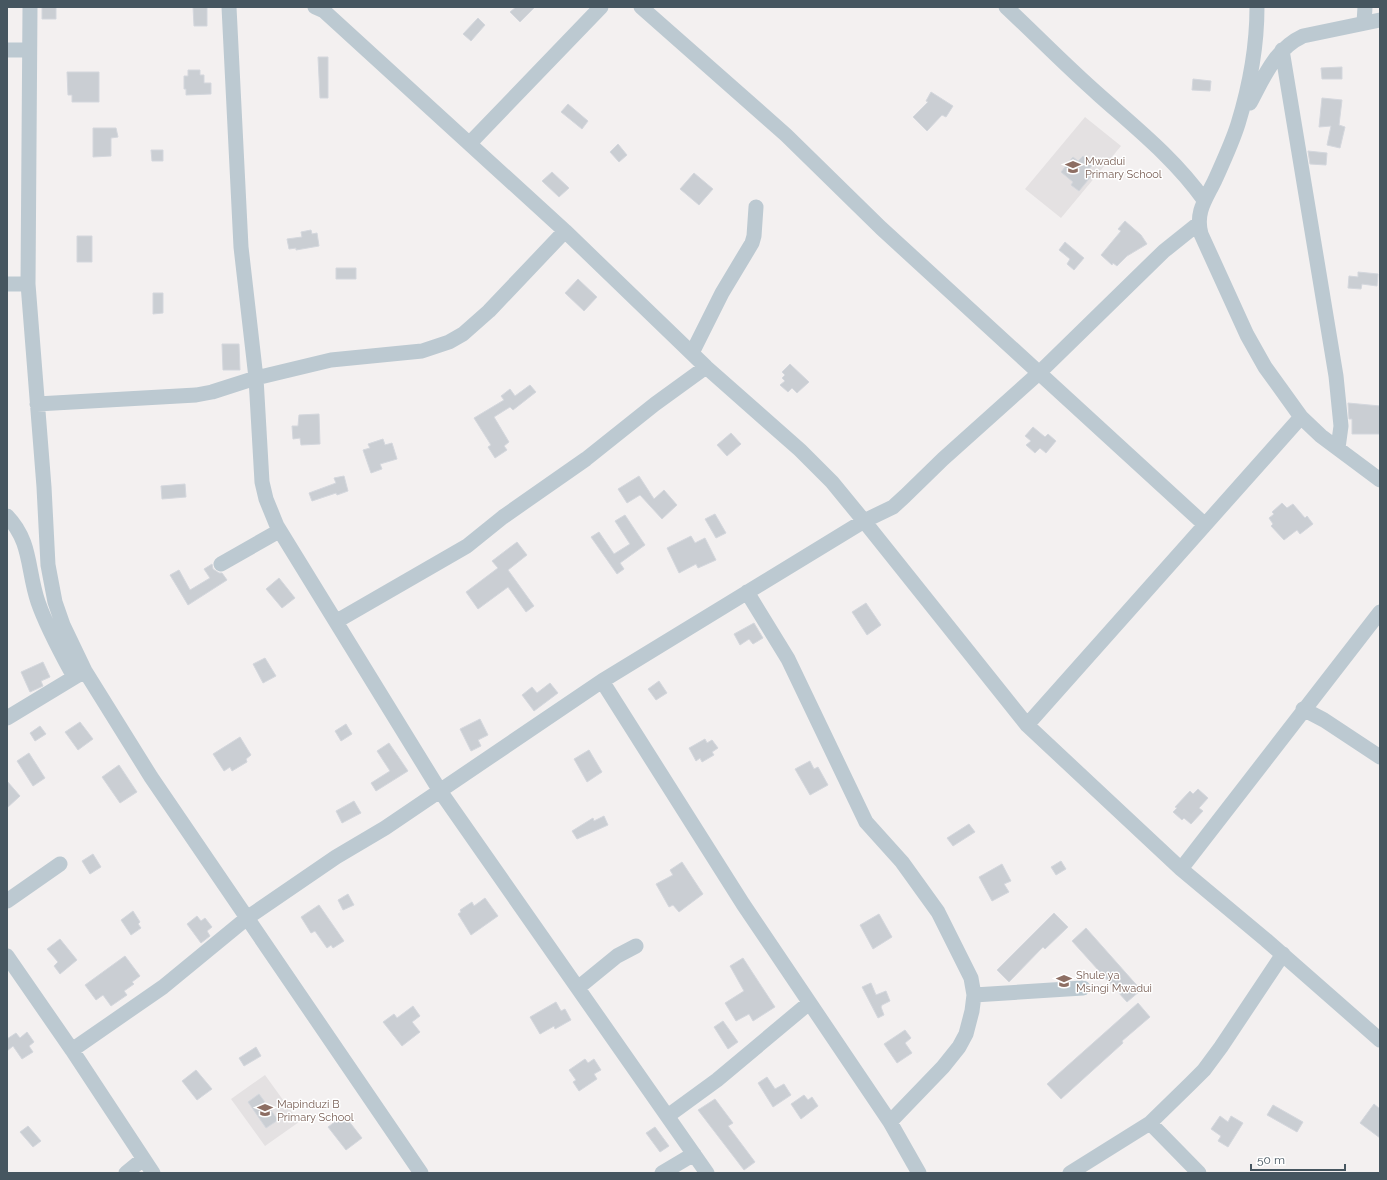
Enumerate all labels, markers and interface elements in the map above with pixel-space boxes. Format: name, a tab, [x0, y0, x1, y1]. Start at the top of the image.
place label: Mwadui Primary School	[1085, 155, 1162, 181]
school or university icon: Mwadui Primary School	[1064, 158, 1082, 176]
place label: Shule ya Msingi Mwadui	[1076, 969, 1152, 995]
school or university icon: Shule ya Msingi Mwadui	[1055, 972, 1073, 990]
place label: Mapinduzi B Primary School	[277, 1098, 354, 1124]
school or university icon: Mapinduzi B Primary School	[256, 1101, 274, 1119]
scale bar	[1251, 1146, 1345, 1172]
text: 50 m	[1257, 1153, 1285, 1167]

